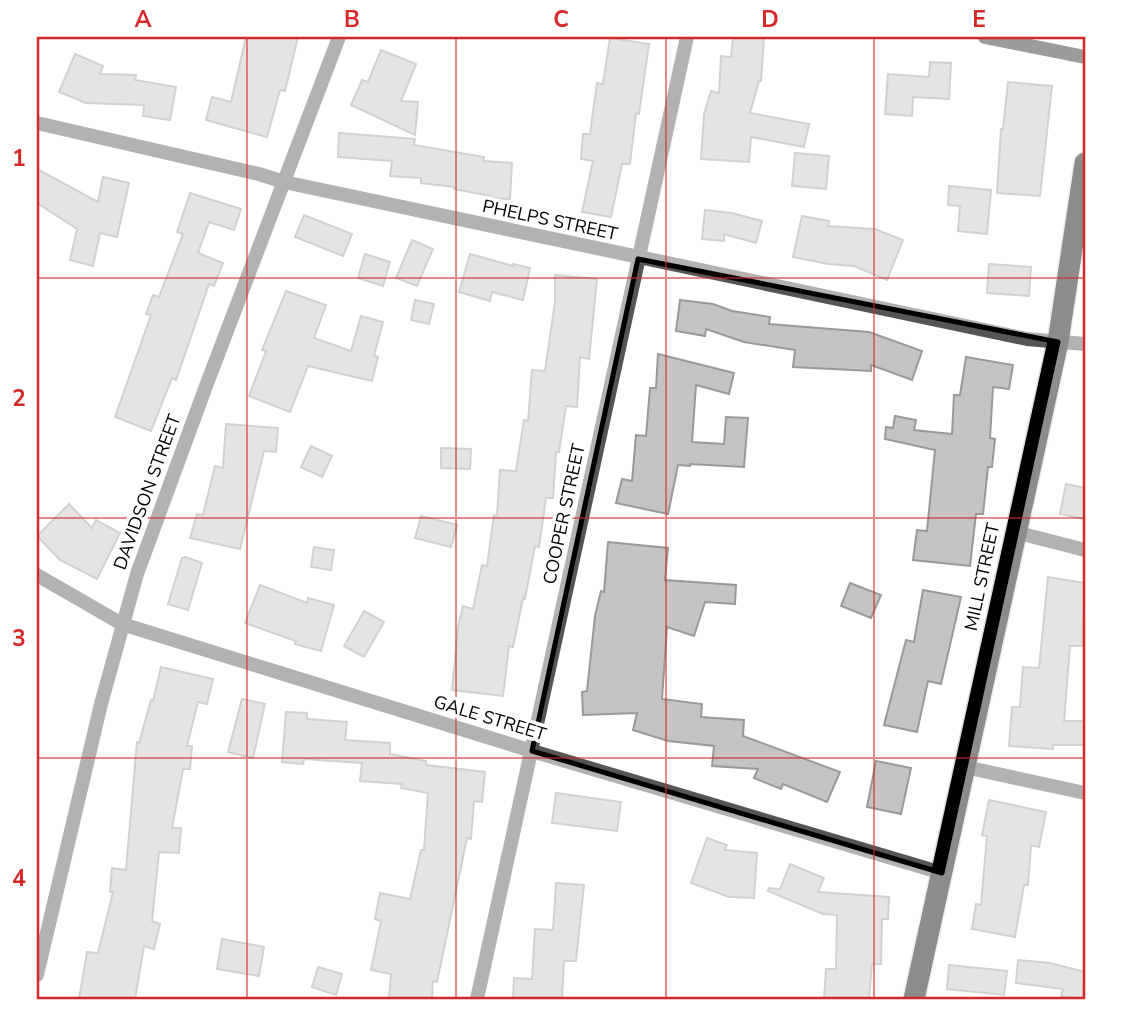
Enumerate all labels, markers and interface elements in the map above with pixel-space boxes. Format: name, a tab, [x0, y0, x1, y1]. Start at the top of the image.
text: A	[134, 4, 152, 35]
text: B	[344, 4, 360, 35]
text: C	[553, 4, 569, 35]
text: D	[761, 4, 779, 35]
text: E	[972, 4, 986, 35]
text: 1	[12, 143, 26, 174]
street label: PHELPS STREET	[480, 194, 620, 246]
text: 2	[12, 383, 26, 414]
street label: DAVIDSON STREET	[108, 411, 186, 573]
street label: COOPER STREET	[537, 441, 591, 587]
street label: MILL STREET	[959, 521, 1005, 633]
text: 3	[12, 623, 26, 654]
street label: GALE STREET	[431, 690, 549, 747]
text: 4	[12, 863, 26, 894]

